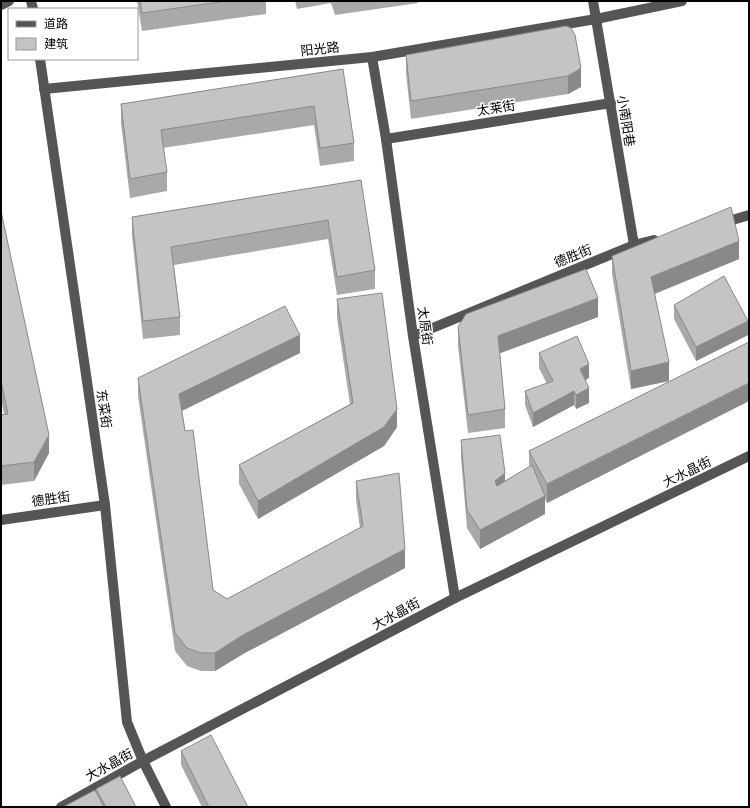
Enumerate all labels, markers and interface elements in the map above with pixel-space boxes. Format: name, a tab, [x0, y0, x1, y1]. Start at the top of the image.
legend	[8, 8, 138, 60]
text: 道路	[44, 17, 68, 31]
text: 建筑	[44, 37, 68, 51]
street label: 阳光路	[300, 40, 340, 58]
street label: 小南阳巷	[615, 94, 637, 148]
street label: 太莱街	[476, 98, 516, 118]
street label: 德胜街	[552, 242, 594, 270]
street label: 太原街	[415, 306, 435, 346]
street label: 东菜街	[94, 389, 114, 429]
street label: 大水晶街	[660, 454, 714, 490]
street label: 德胜街	[31, 489, 71, 509]
street label: 大水晶街	[370, 595, 422, 633]
street label: 大水晶街	[83, 746, 135, 784]

